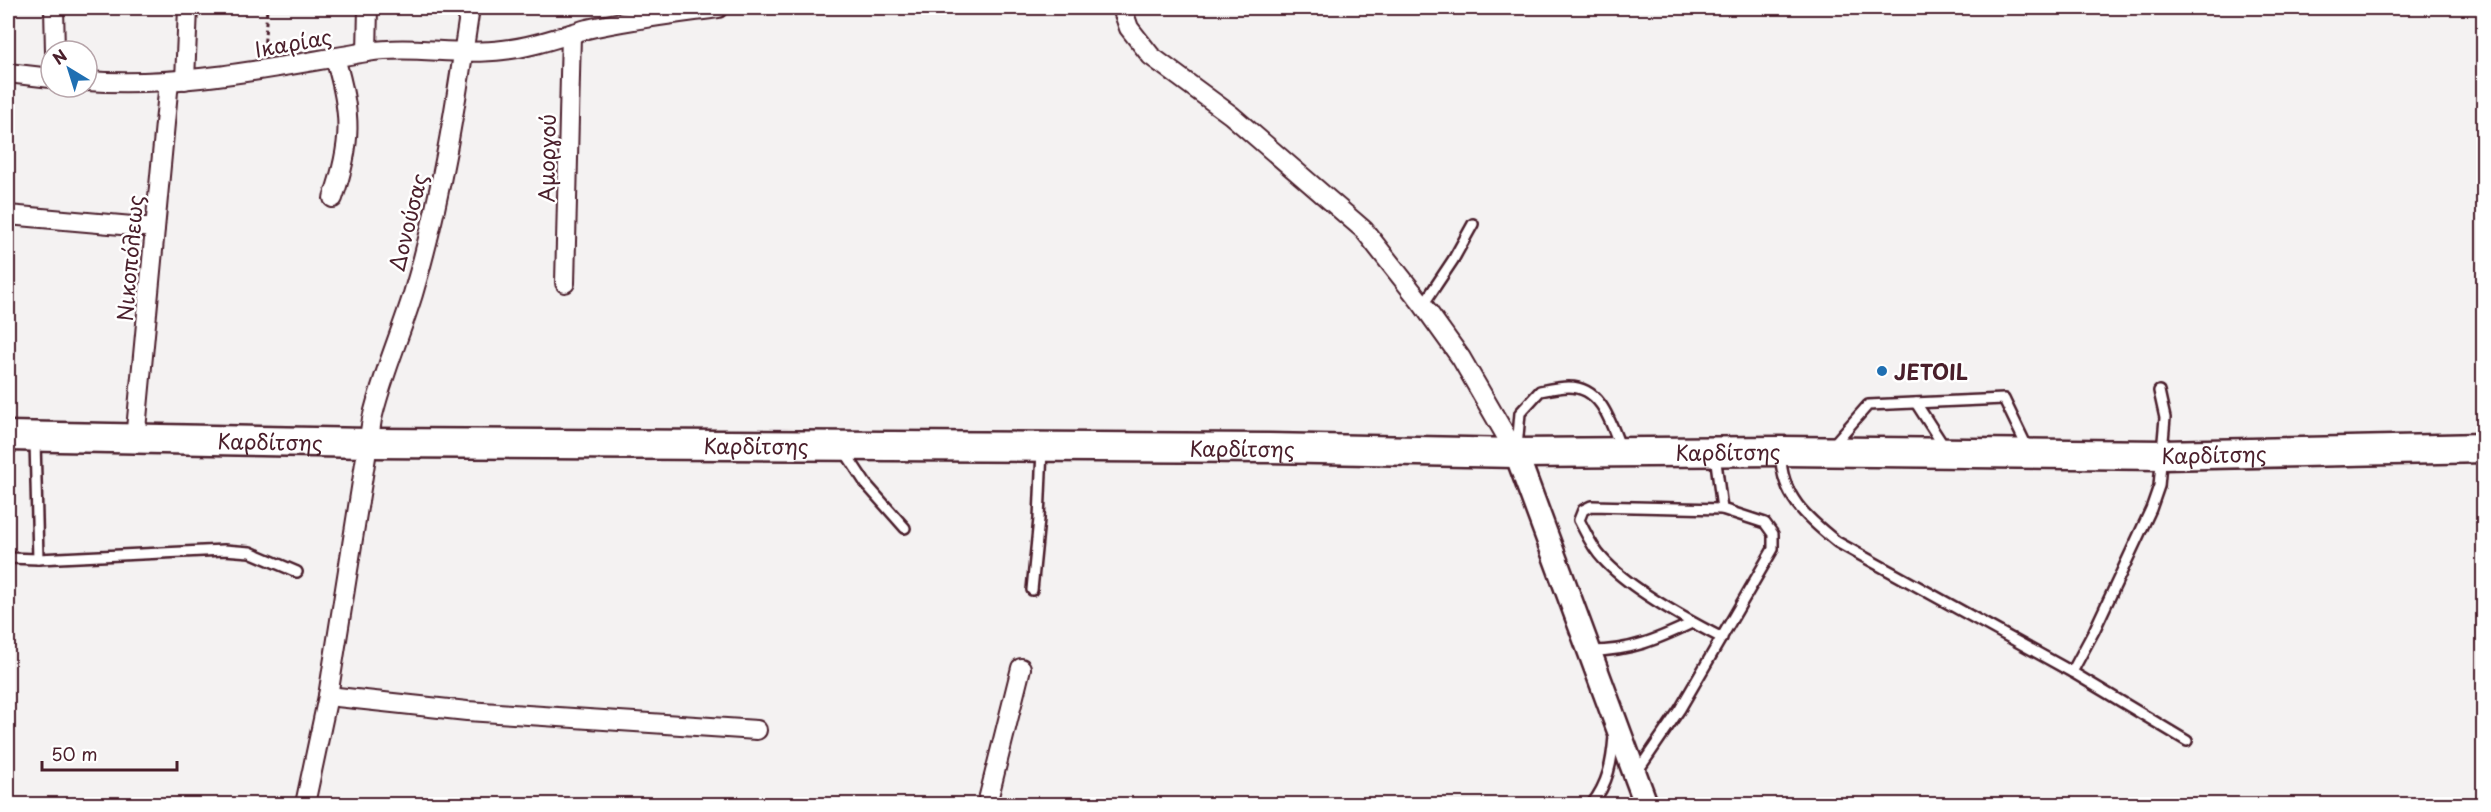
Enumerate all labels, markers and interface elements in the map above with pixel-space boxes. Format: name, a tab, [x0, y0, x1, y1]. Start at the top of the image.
street label: Ικαρίας	[252, 19, 334, 65]
north arrow	[39, 39, 99, 99]
text: N	[47, 43, 72, 70]
street label: Αμοργού	[529, 113, 563, 203]
street label: Δονούσας	[379, 170, 435, 274]
street label: Νικοπόλεως	[108, 194, 150, 322]
place label: JETOIL	[1894, 355, 1968, 387]
marker: JETOIL	[1875, 364, 1889, 378]
street label: Καρδίτσης	[217, 424, 323, 458]
street label: Καρδίτσης	[703, 429, 809, 461]
street label: Καρδίτσης	[1189, 432, 1295, 465]
street label: Καρδίτσης	[1675, 435, 1781, 468]
street label: Καρδίτσης	[2161, 437, 2267, 471]
scale bar	[42, 734, 177, 772]
text: 50 m	[51, 740, 98, 767]

